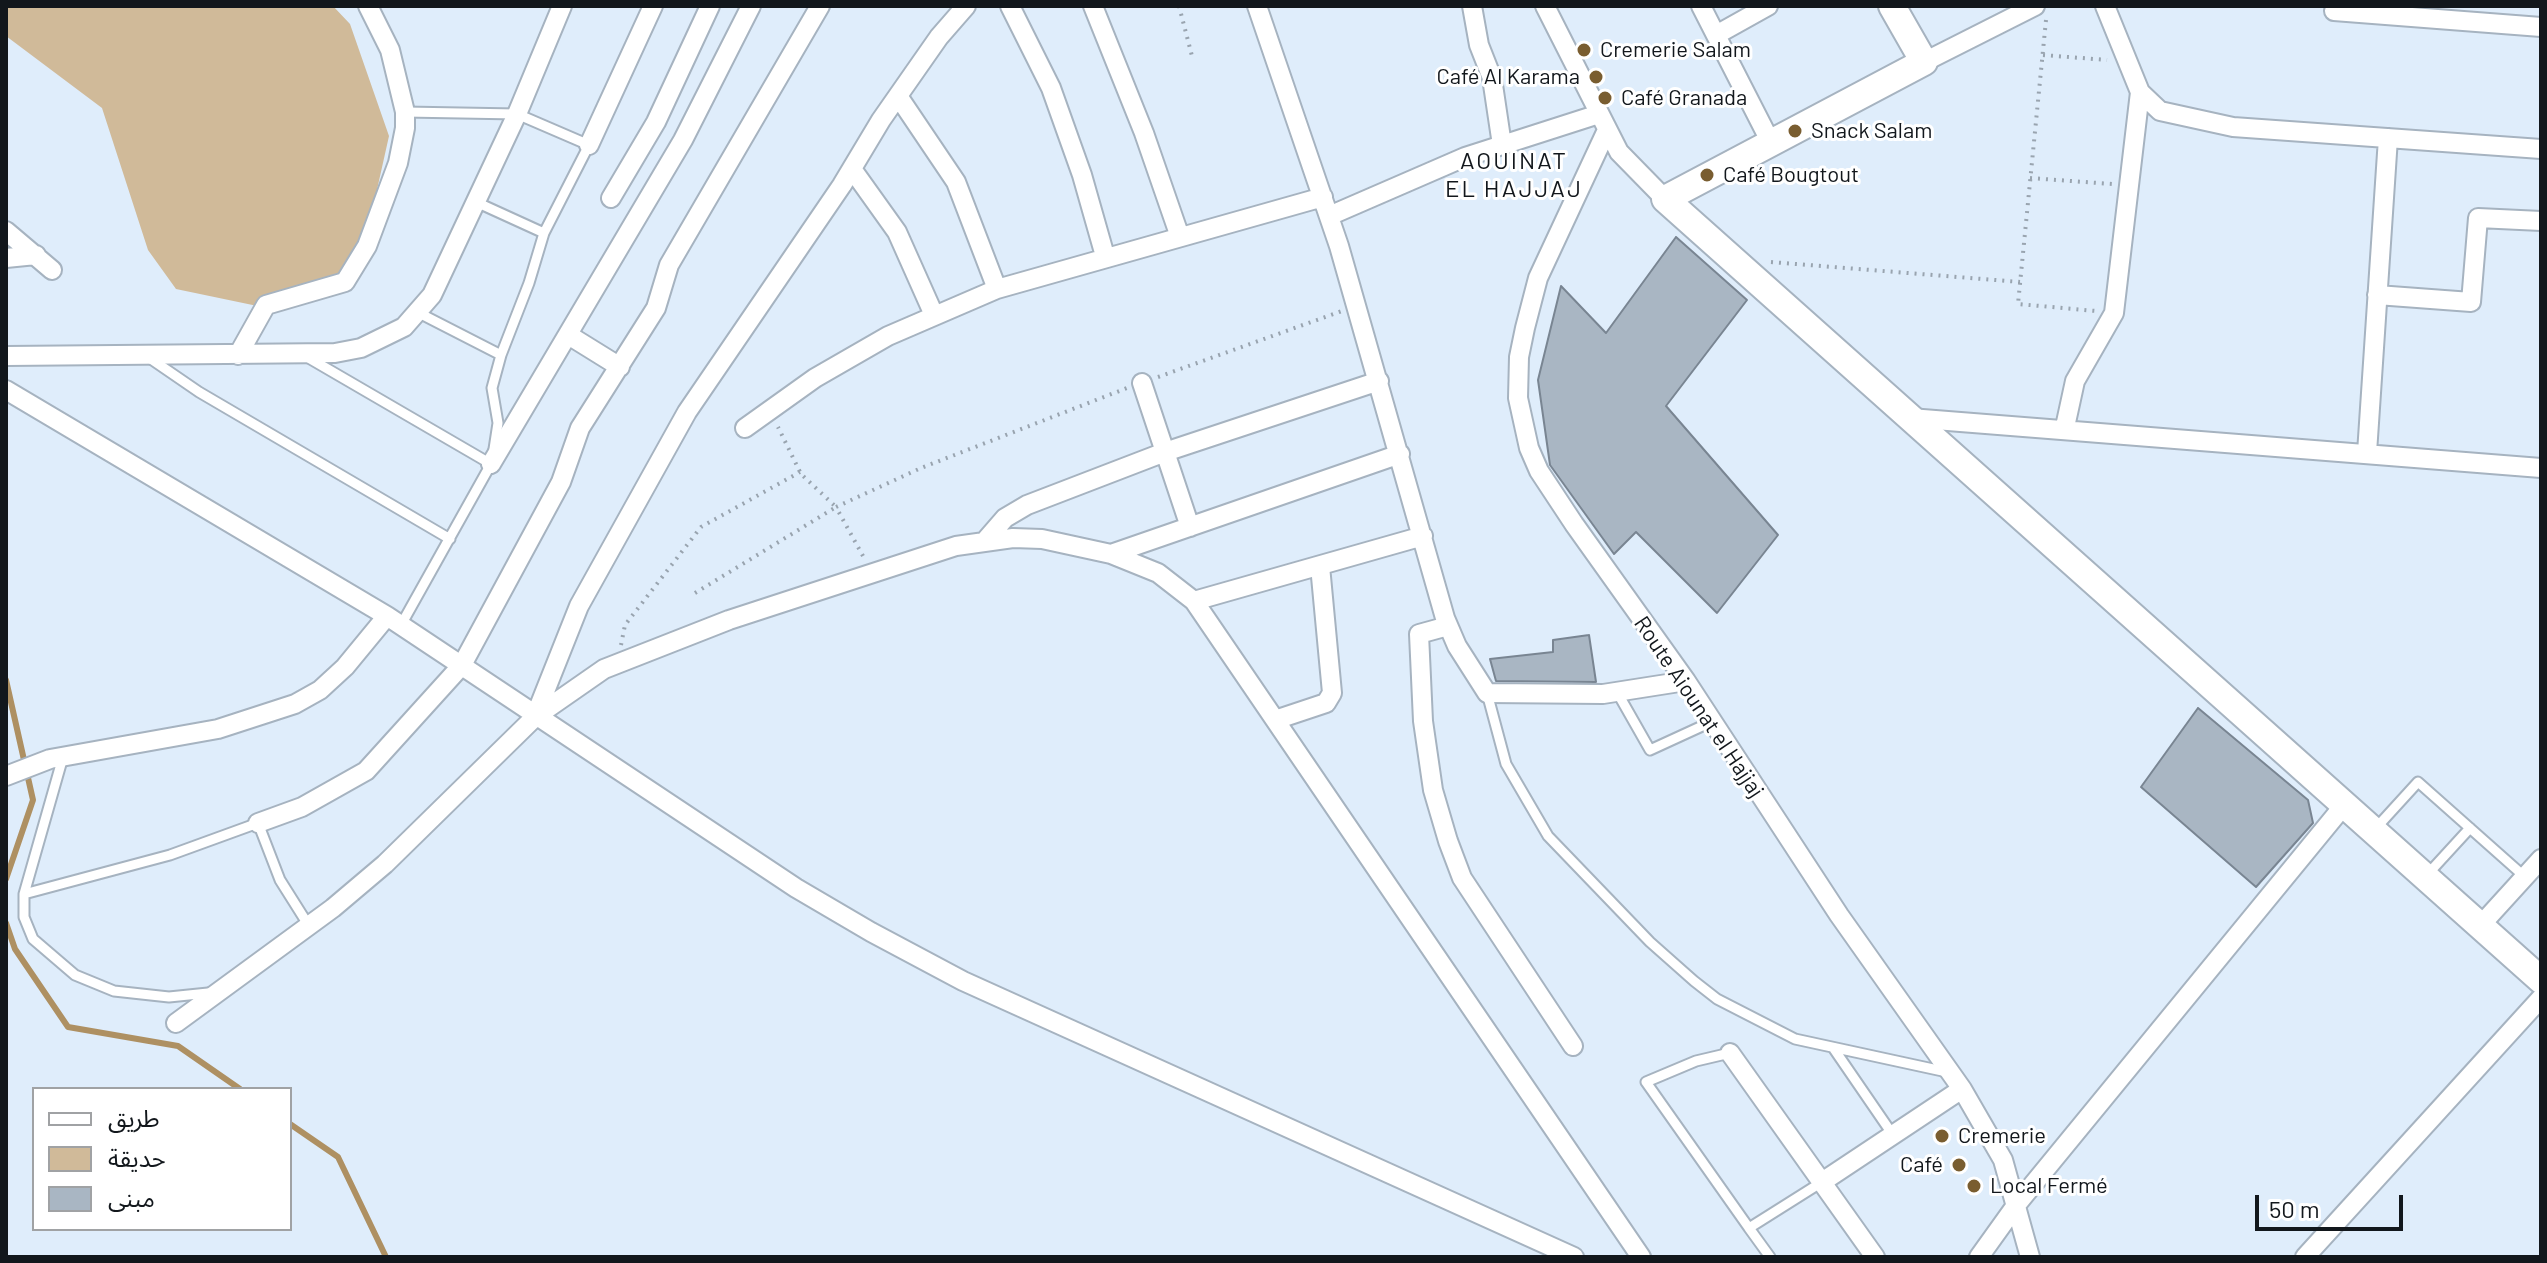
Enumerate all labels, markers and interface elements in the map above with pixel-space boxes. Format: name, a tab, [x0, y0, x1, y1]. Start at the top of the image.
place label: Cremerie Salam	[1600, 37, 1751, 63]
marker: Cremerie Salam	[1575, 41, 1593, 59]
place label: Café Al Karama	[1437, 64, 1580, 90]
marker: Café Al Karama	[1587, 68, 1605, 86]
place label: Café Granada	[1621, 85, 1747, 111]
marker: Café Granada	[1596, 89, 1614, 107]
place label: Snack Salam	[1811, 118, 1932, 144]
marker: Snack Salam	[1786, 122, 1804, 140]
district label: AOUINAT EL HAJJAJ	[1445, 147, 1583, 203]
place label: Café Bougtout	[1723, 162, 1859, 188]
marker: Café Bougtout	[1698, 166, 1716, 184]
street label: Route Aiounat el Hajjaj	[1628, 611, 1770, 803]
legend	[32, 1087, 292, 1231]
text: طريق	[108, 1103, 160, 1132]
place label: Cremerie	[1958, 1123, 2046, 1149]
marker: Cremerie	[1933, 1127, 1951, 1145]
text: حديقة	[108, 1143, 166, 1172]
place label: Café	[1900, 1152, 1943, 1178]
marker: Café	[1950, 1156, 1968, 1174]
place label: Local Fermé	[1990, 1173, 2108, 1199]
marker: Local Fermé	[1965, 1177, 1983, 1195]
scale bar	[2259, 1179, 2407, 1229]
text: مبنى	[108, 1183, 155, 1212]
text: 50 m	[2269, 1194, 2320, 1223]

